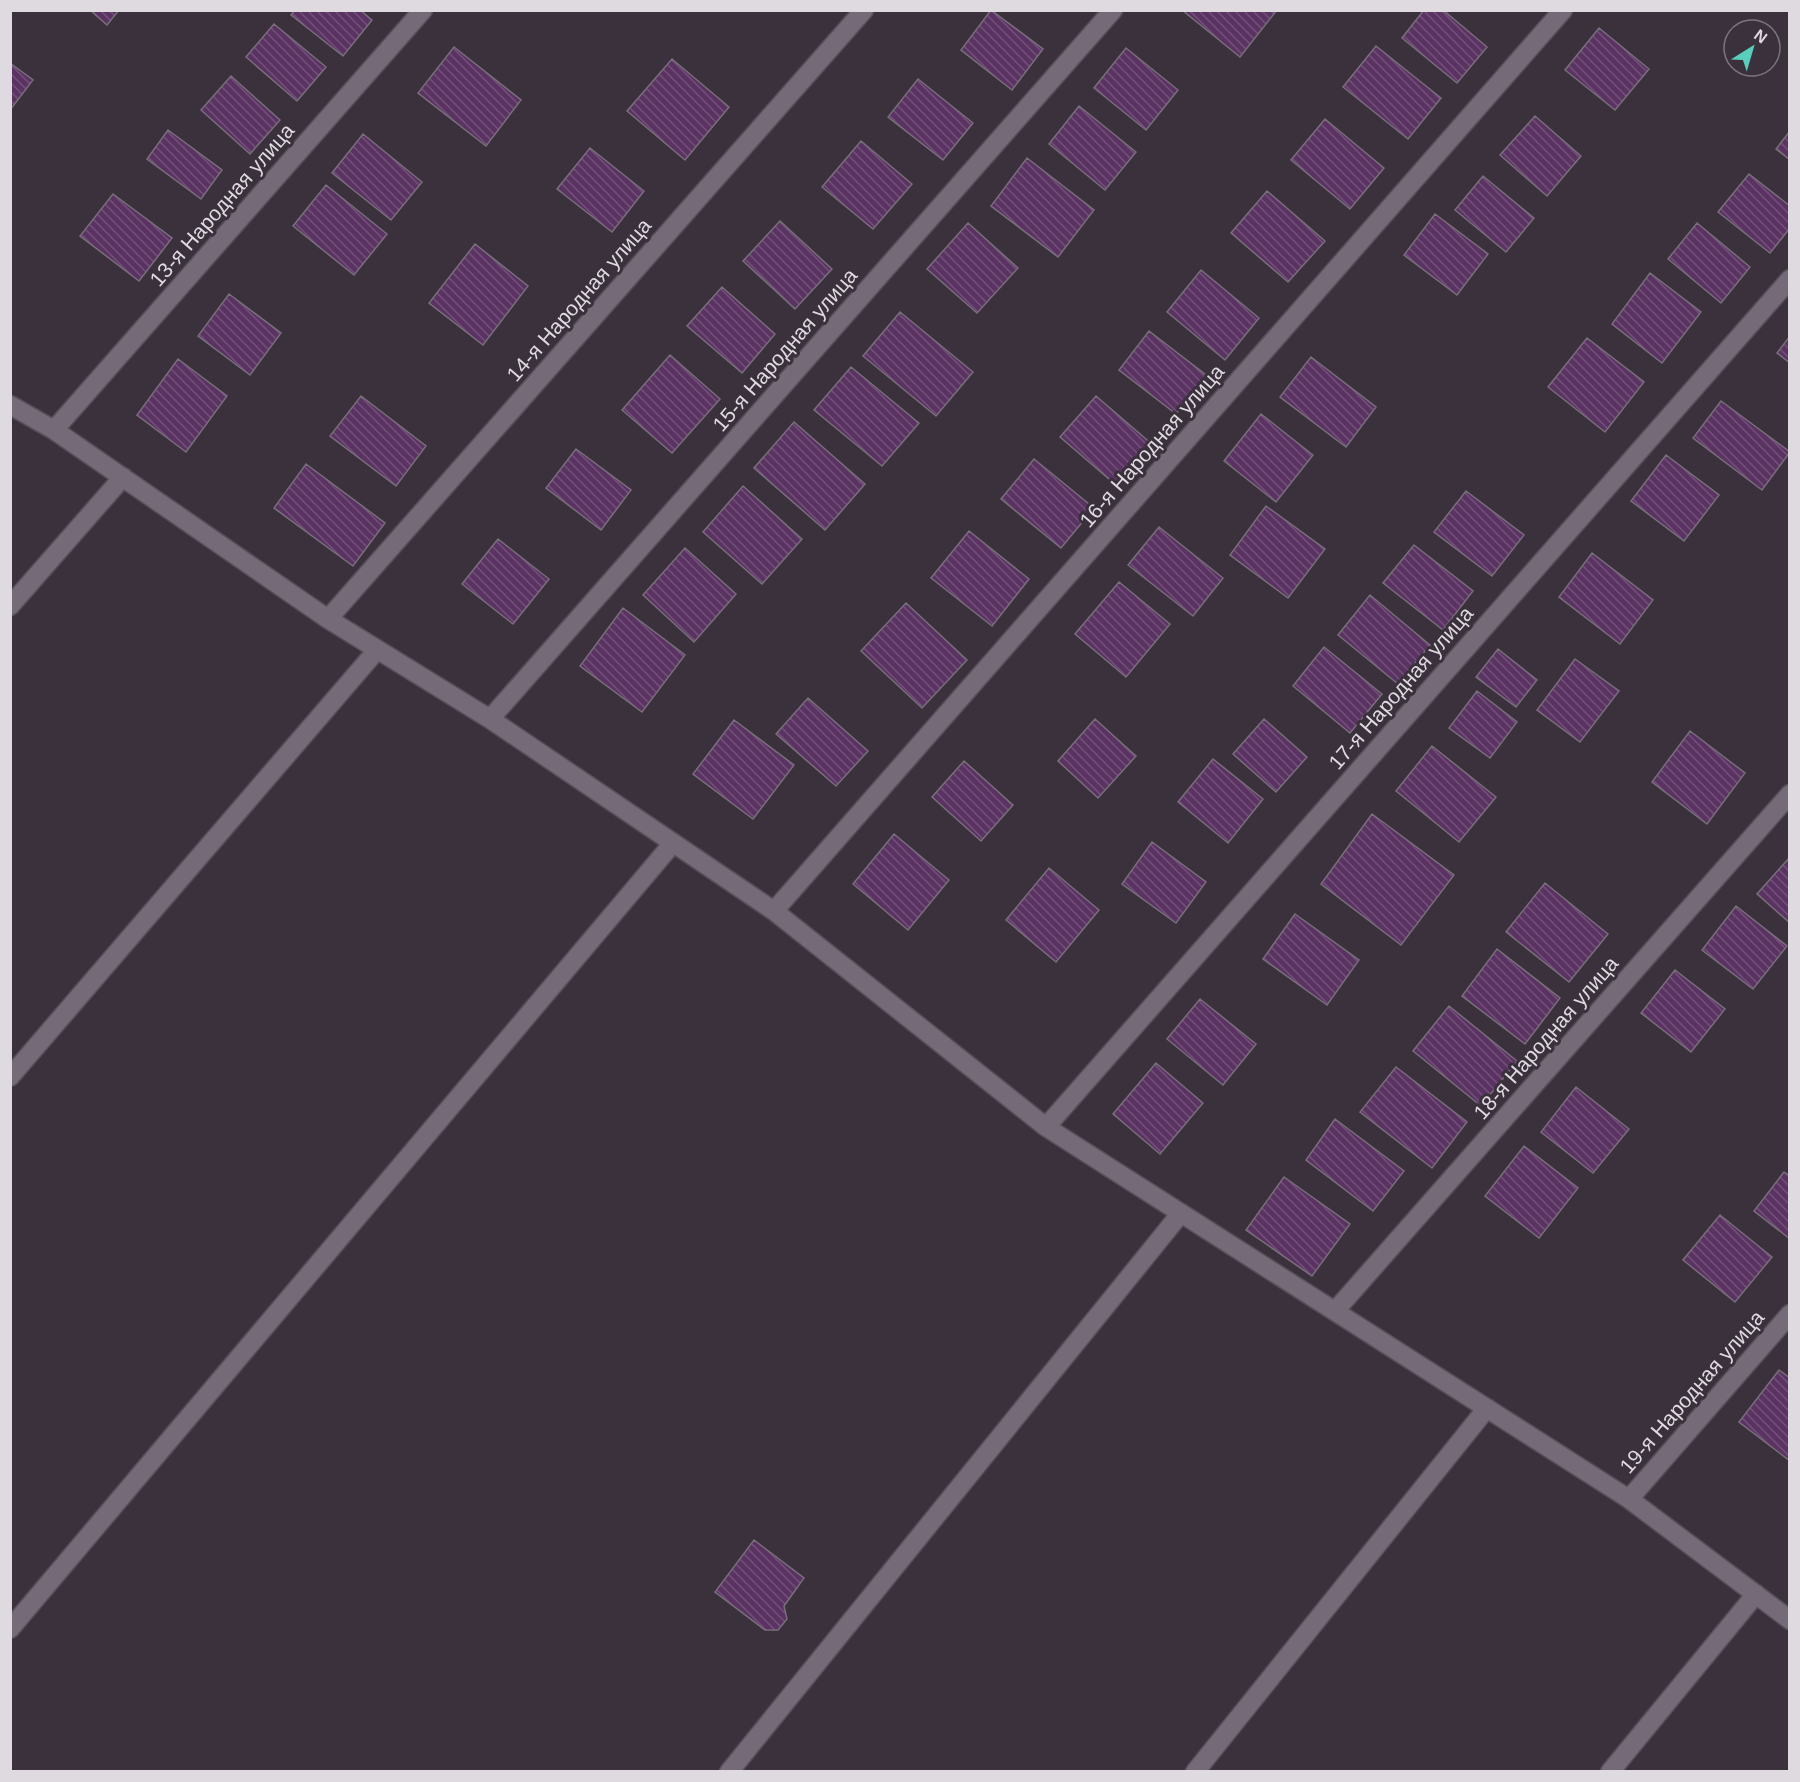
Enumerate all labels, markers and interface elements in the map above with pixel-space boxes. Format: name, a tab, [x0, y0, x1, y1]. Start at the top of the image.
north arrow	[1722, 18, 1782, 78]
text: N	[1751, 26, 1770, 47]
street label: 13-я Народная улица	[145, 118, 299, 291]
street label: 14-я Народная улица	[502, 213, 656, 386]
street label: 15-я Народная улица	[708, 263, 862, 436]
street label: 16-я Народная улица	[1075, 359, 1229, 532]
street label: 17-я Народная улица	[1324, 601, 1478, 774]
street label: 18-я Народная улица	[1469, 951, 1623, 1124]
street label: 19-я Народная улица	[1615, 1305, 1769, 1478]

